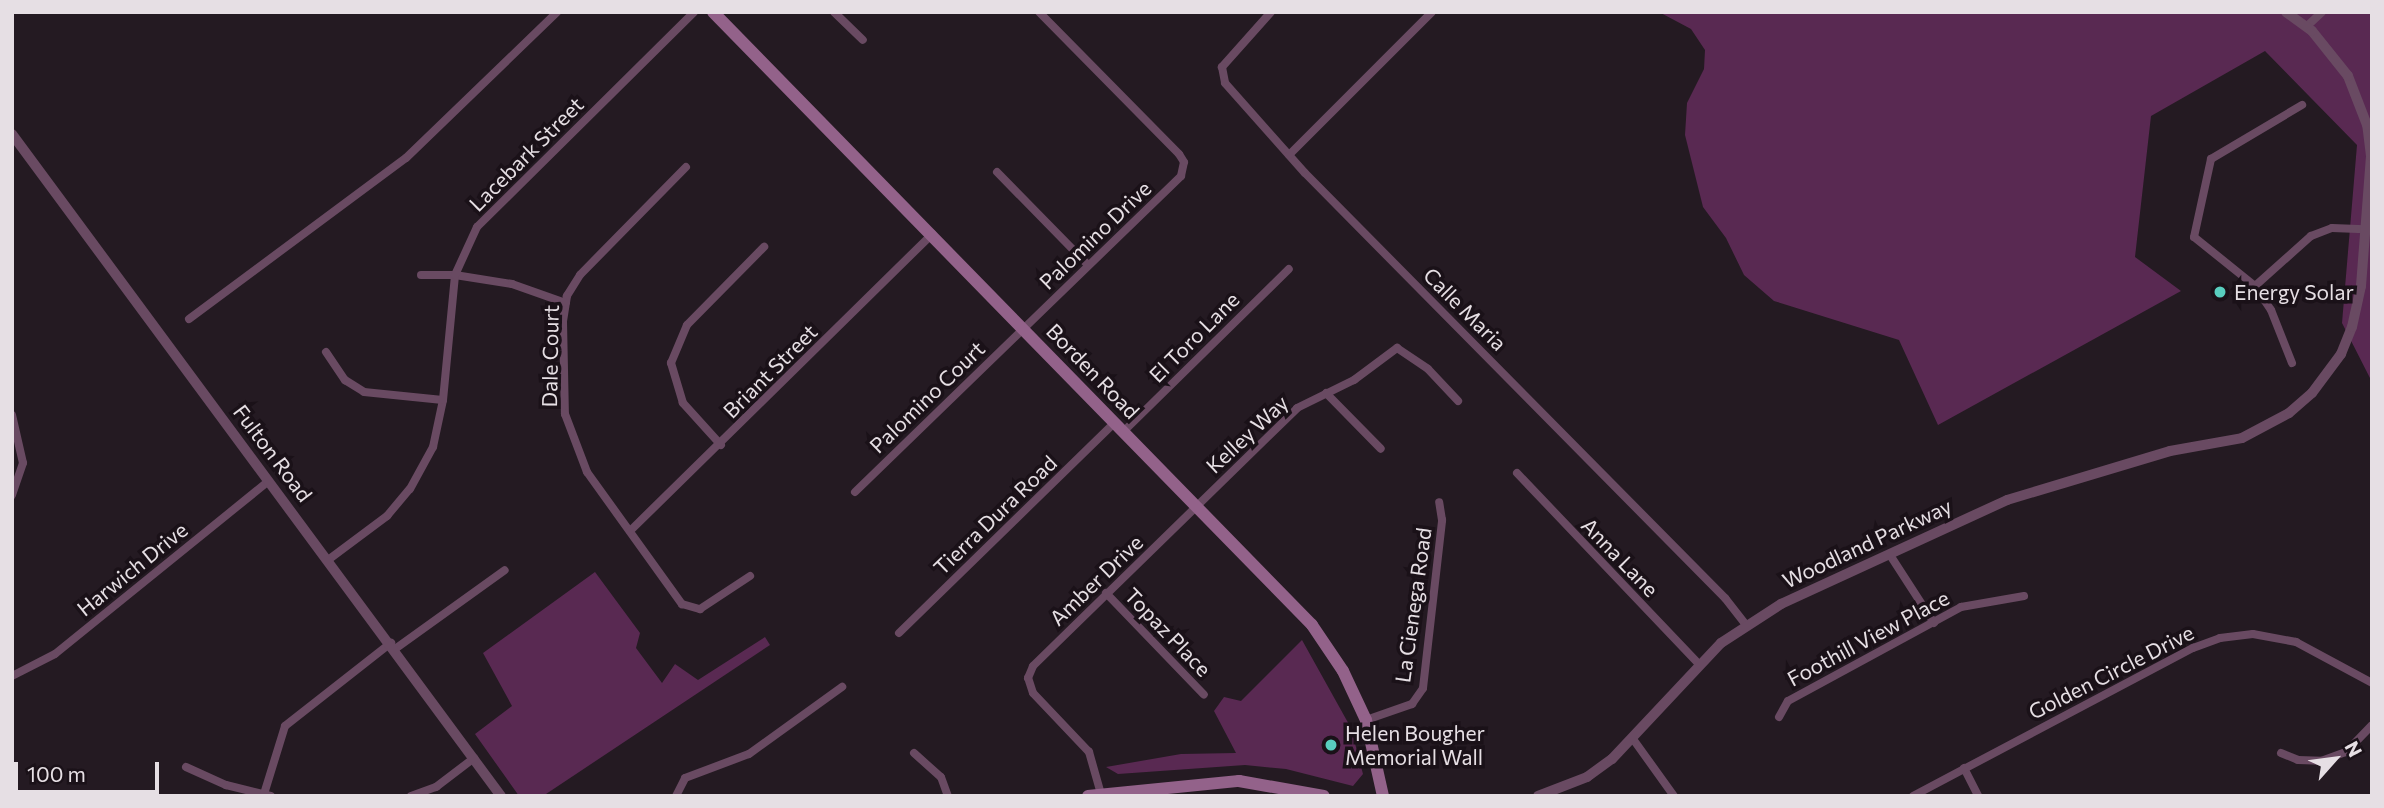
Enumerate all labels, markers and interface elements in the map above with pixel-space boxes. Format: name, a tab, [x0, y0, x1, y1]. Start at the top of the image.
street label: Lacebark Street	[464, 92, 588, 216]
street label: Palomino Drive	[1034, 176, 1156, 294]
street label: Calle Maria	[1418, 262, 1512, 356]
place label: Energy Solar	[2234, 279, 2354, 305]
marker: Energy Solar	[2212, 284, 2228, 300]
street label: El Toro Lane	[1144, 287, 1244, 387]
street label: Dale Court	[537, 305, 563, 407]
street label: Borden Road	[1041, 318, 1145, 424]
street label: Briant Street	[718, 319, 822, 423]
street label: Palomino Court	[864, 336, 990, 458]
street label: Kelley Way	[1201, 390, 1293, 478]
street label: Fulton Road	[228, 400, 318, 506]
street label: Tierra Dura Road	[928, 450, 1062, 580]
street label: Woodland Parkway	[1778, 493, 1956, 593]
street label: Anna Lane	[1576, 512, 1664, 602]
street label: Harwich Drive	[72, 517, 192, 621]
street label: La Cienega Road	[1390, 526, 1436, 684]
street label: Amber Drive	[1044, 529, 1148, 631]
street label: Topaz Place	[1120, 583, 1216, 681]
street label: Foothill View Place	[1783, 585, 1953, 691]
street label: Golden Circle Drive	[2024, 619, 2198, 725]
place label: Helen Bougher Memorial Wall	[1345, 720, 1485, 770]
north arrow	[2300, 724, 2370, 794]
marker: Helen Bougher Memorial Wall	[1323, 737, 1339, 753]
text: N	[2340, 737, 2367, 761]
scale bar	[18, 748, 163, 792]
text: 100 m	[27, 761, 86, 786]

